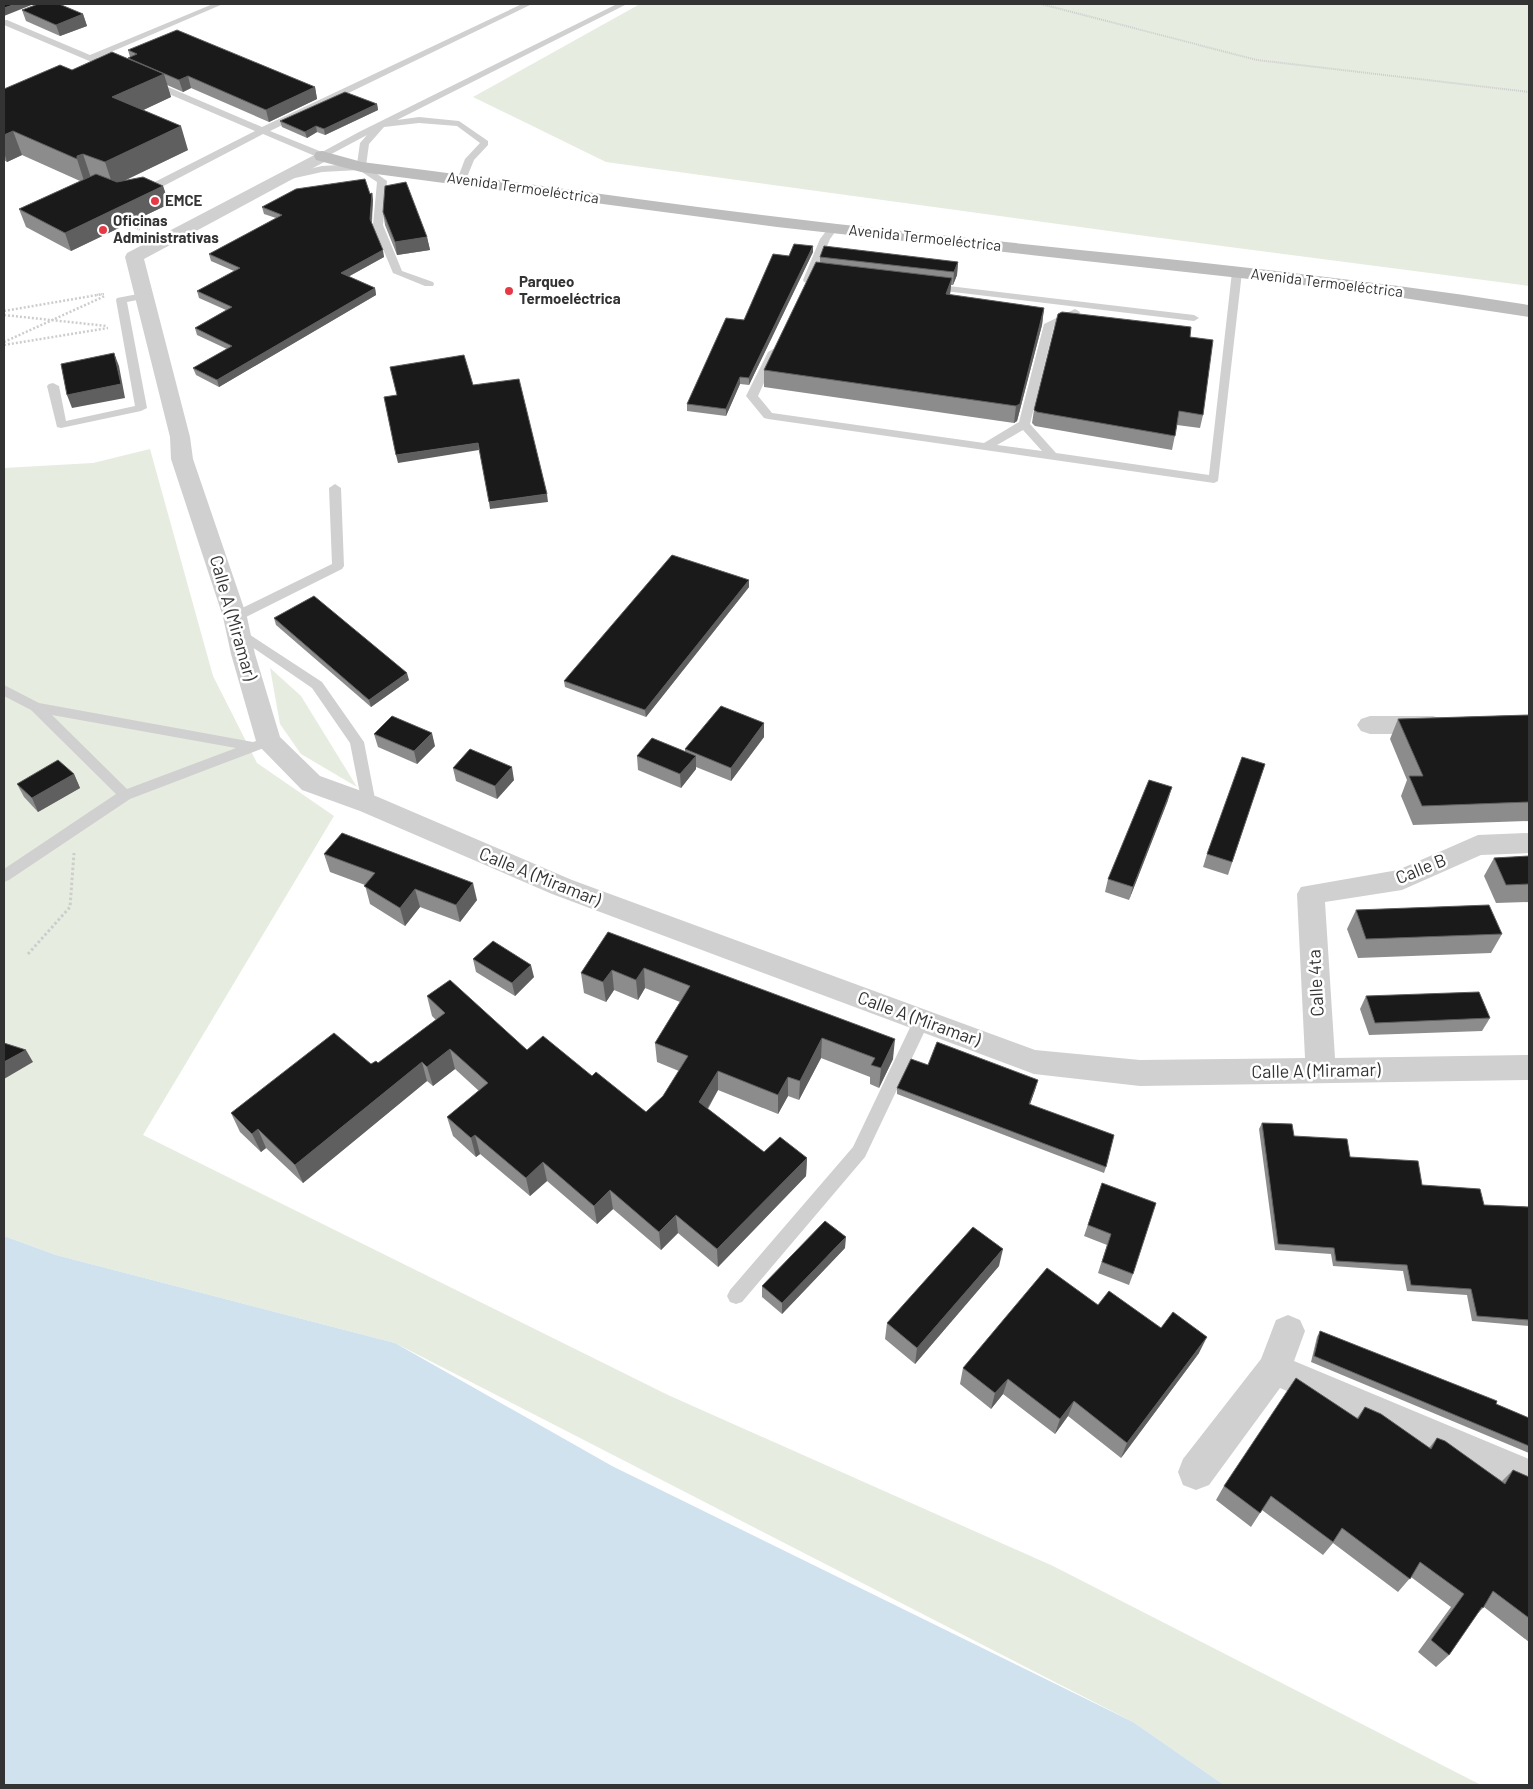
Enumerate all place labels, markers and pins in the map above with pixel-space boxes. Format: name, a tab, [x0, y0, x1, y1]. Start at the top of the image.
place label: EMCE	[165, 191, 203, 209]
marker: EMCE	[149, 195, 161, 207]
place label: Oficinas Administrativas	[113, 211, 219, 246]
marker: Oficinas Administrativas	[97, 224, 109, 236]
place label: Parqueo Termoeléctrica	[519, 272, 621, 307]
marker: Parqueo Termoeléctrica	[503, 285, 515, 297]

